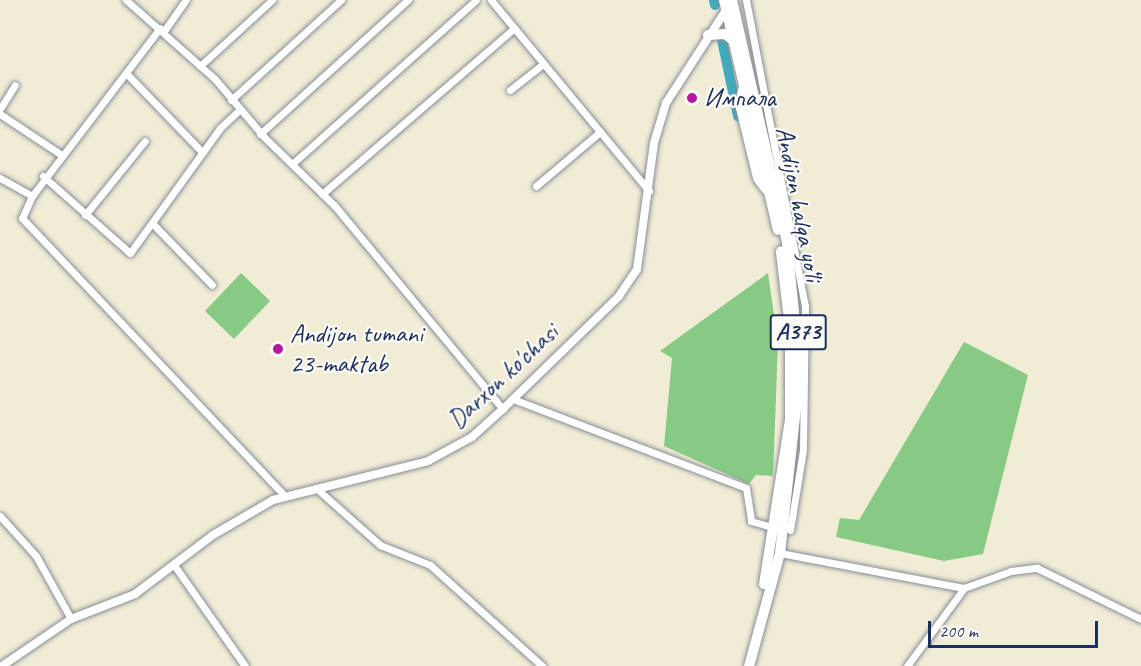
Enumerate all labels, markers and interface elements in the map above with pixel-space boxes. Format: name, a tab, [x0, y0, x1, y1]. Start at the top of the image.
place label: Импала	[704, 82, 776, 114]
marker: Импала	[685, 91, 699, 105]
street label: Andijon halqa yo‘li	[769, 124, 829, 284]
road number: A373	[770, 311, 826, 353]
street label: Darxon ko'chasi	[441, 317, 565, 435]
place label: Andijon tumani 23-maktab	[290, 318, 423, 380]
marker: Andijon tumani 23-maktab	[271, 342, 285, 356]
scale bar	[931, 609, 1100, 647]
text: 200 m	[939, 620, 978, 642]

